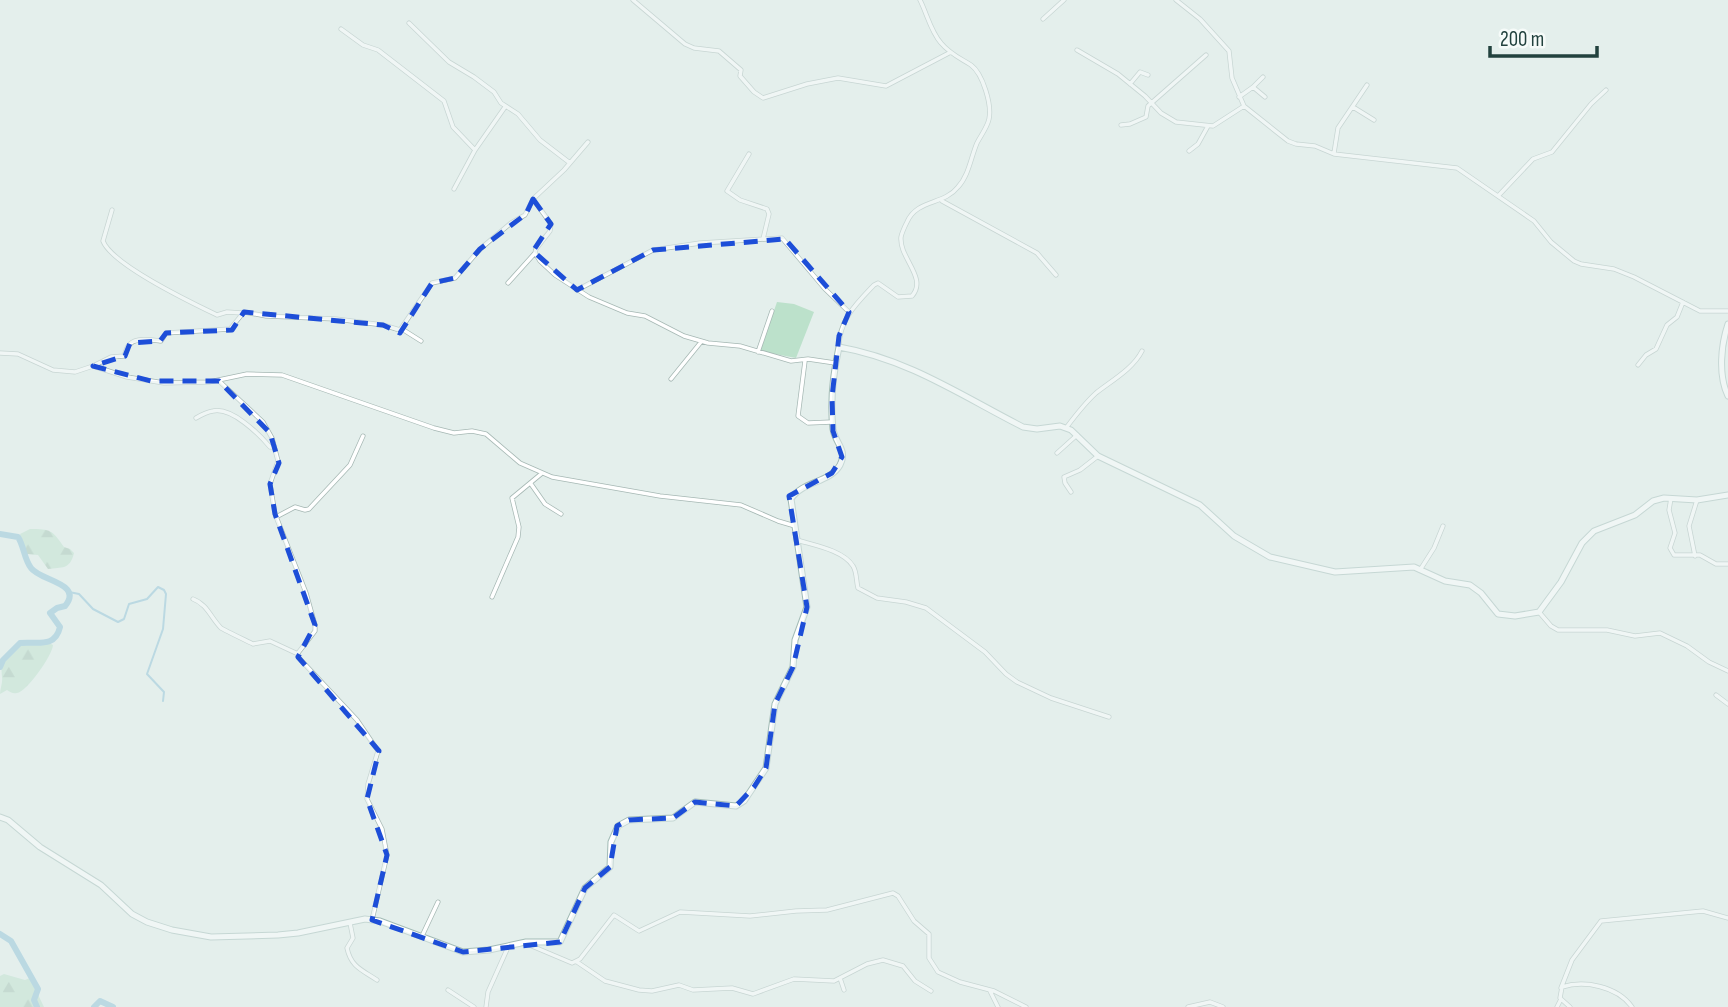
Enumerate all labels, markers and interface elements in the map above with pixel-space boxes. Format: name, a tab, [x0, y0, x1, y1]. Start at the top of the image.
scale bar	[1490, 14, 1597, 58]
text: 200 m	[1500, 27, 1544, 52]

